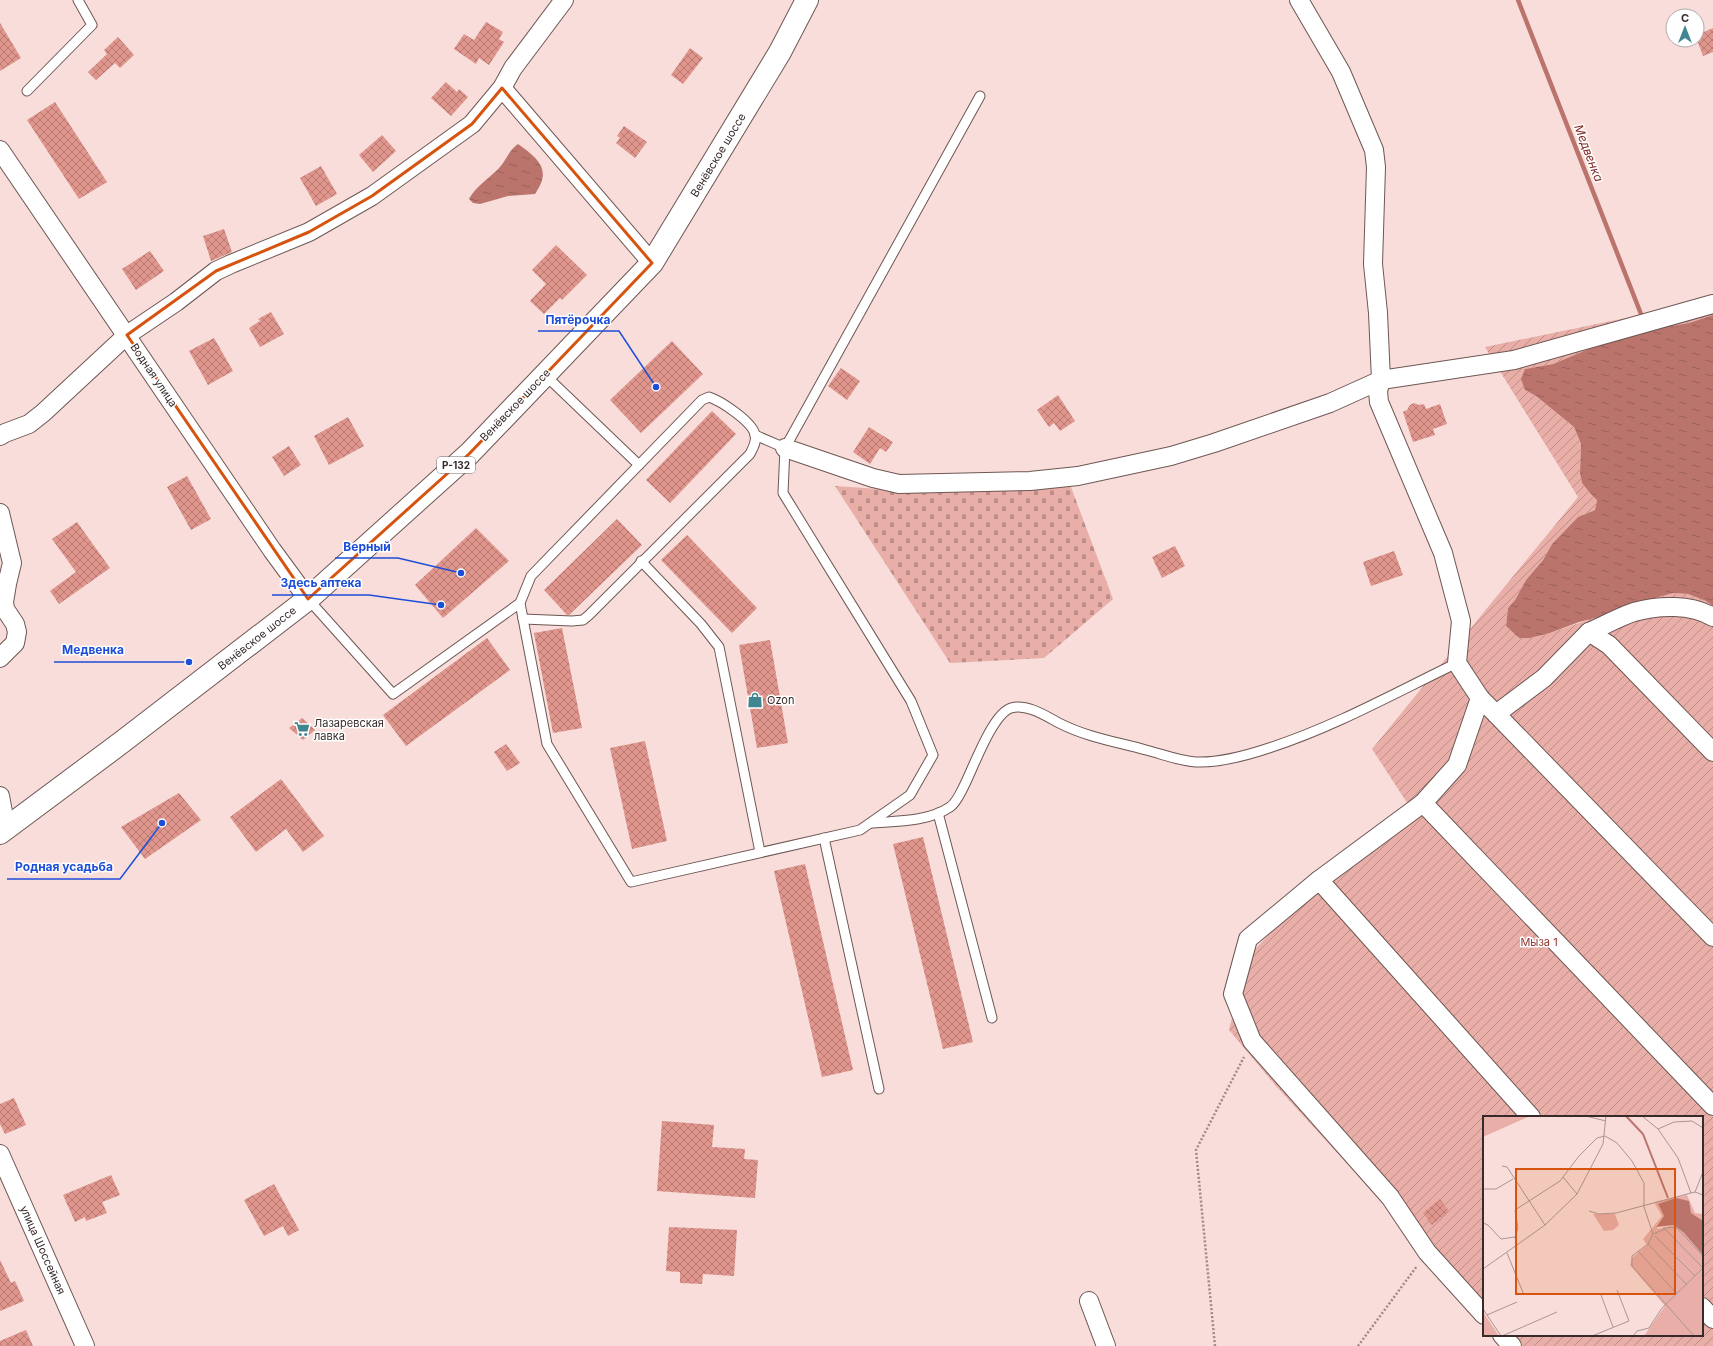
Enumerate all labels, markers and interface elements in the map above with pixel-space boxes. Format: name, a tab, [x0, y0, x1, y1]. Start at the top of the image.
north arrow	[1665, 8, 1705, 48]
text: С	[1681, 11, 1689, 25]
street label: Венёвское шоссе	[687, 110, 749, 200]
water label: Медвенка	[1571, 122, 1607, 184]
callout: Пятёрочка	[538, 307, 619, 331]
text: Пятёрочка	[545, 312, 611, 327]
street label: Водная улица	[128, 340, 180, 410]
street label: Венёвское шоссе	[477, 366, 553, 444]
road number: Р-132	[437, 457, 475, 473]
callout: Верный	[335, 534, 398, 558]
text: Верный	[343, 539, 391, 554]
callout: Здесь аптека	[272, 571, 369, 595]
text: Здесь аптека	[280, 575, 362, 590]
street label: Венёвское шоссе	[215, 603, 299, 673]
callout: Медвенка	[54, 638, 132, 662]
text: Медвенка	[62, 642, 124, 657]
shop icon: Ozon	[746, 691, 764, 709]
place label: Ozon	[767, 693, 794, 707]
place label: Лазаревская лавка	[314, 716, 384, 743]
supermarket icon: Лазаревская лавка	[293, 720, 311, 738]
callout: Родная усадьба	[7, 855, 120, 879]
text: Родная усадьба	[15, 859, 113, 874]
park label: Мыза 1	[1520, 935, 1558, 949]
inset map	[1483, 1116, 1703, 1336]
street label: улица Шоссейная	[17, 1203, 69, 1297]

